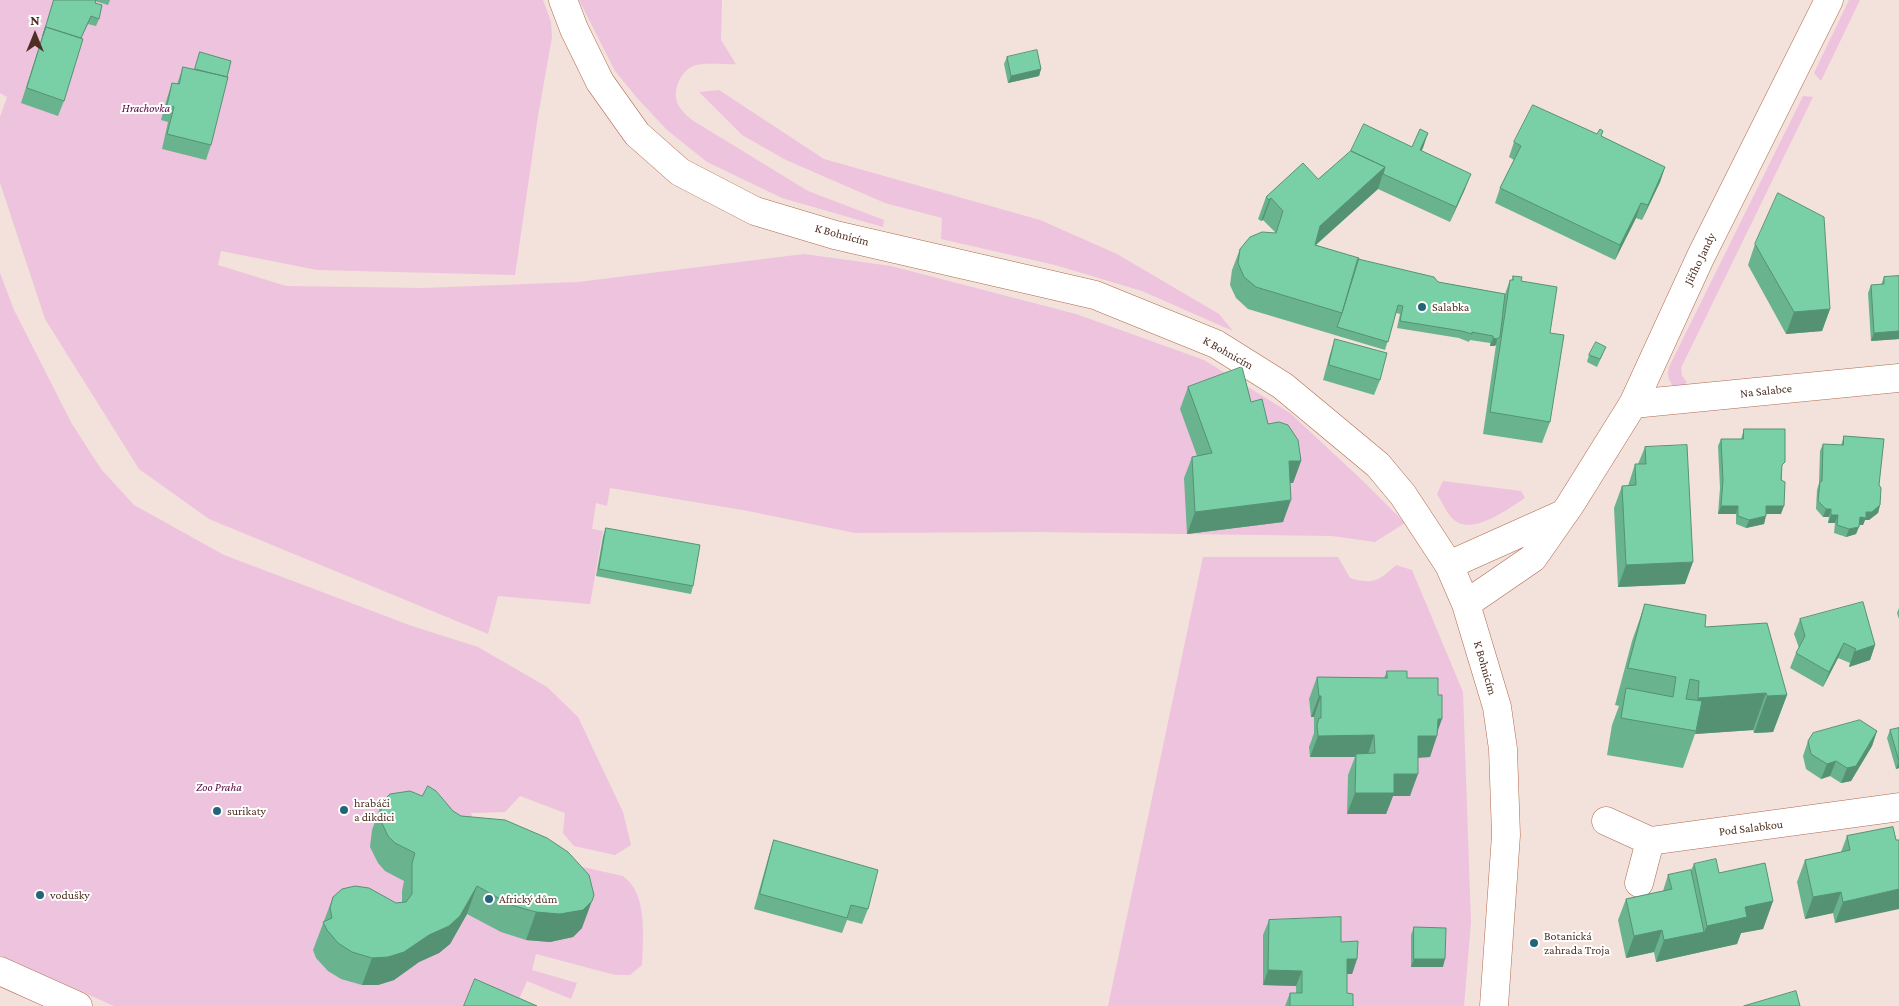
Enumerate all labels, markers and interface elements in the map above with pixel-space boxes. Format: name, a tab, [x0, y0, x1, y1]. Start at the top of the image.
north arrow	[10, 10, 60, 60]
text: N	[30, 12, 40, 28]
park label: Hrachovka	[122, 101, 170, 115]
street label: K Bohnicím	[813, 221, 871, 249]
street label: Jiřího Jandy	[1681, 231, 1719, 287]
place label: Salabka	[1432, 300, 1469, 314]
marker: Salabka	[1416, 301, 1428, 313]
street label: K Bohnicím	[1200, 333, 1256, 373]
street label: Na Salabce	[1739, 381, 1793, 401]
street label: K Bohnicím	[1470, 639, 1500, 697]
park label: Zoo Praha	[196, 780, 242, 794]
place label: hrabáči a dikdici	[354, 796, 394, 824]
place label: surikaty	[227, 804, 266, 818]
marker: hrabáči a dikdici	[338, 804, 350, 816]
marker: surikaty	[211, 805, 223, 817]
street label: Pod Salabkou	[1718, 817, 1784, 839]
place label: vodušky	[50, 888, 90, 902]
marker: vodušky	[34, 889, 46, 901]
place label: Africký dům	[499, 892, 557, 906]
marker: Africký dům	[483, 893, 495, 905]
place label: Botanická zahrada Troja	[1544, 929, 1610, 957]
marker: Botanická zahrada Troja	[1528, 937, 1540, 949]

